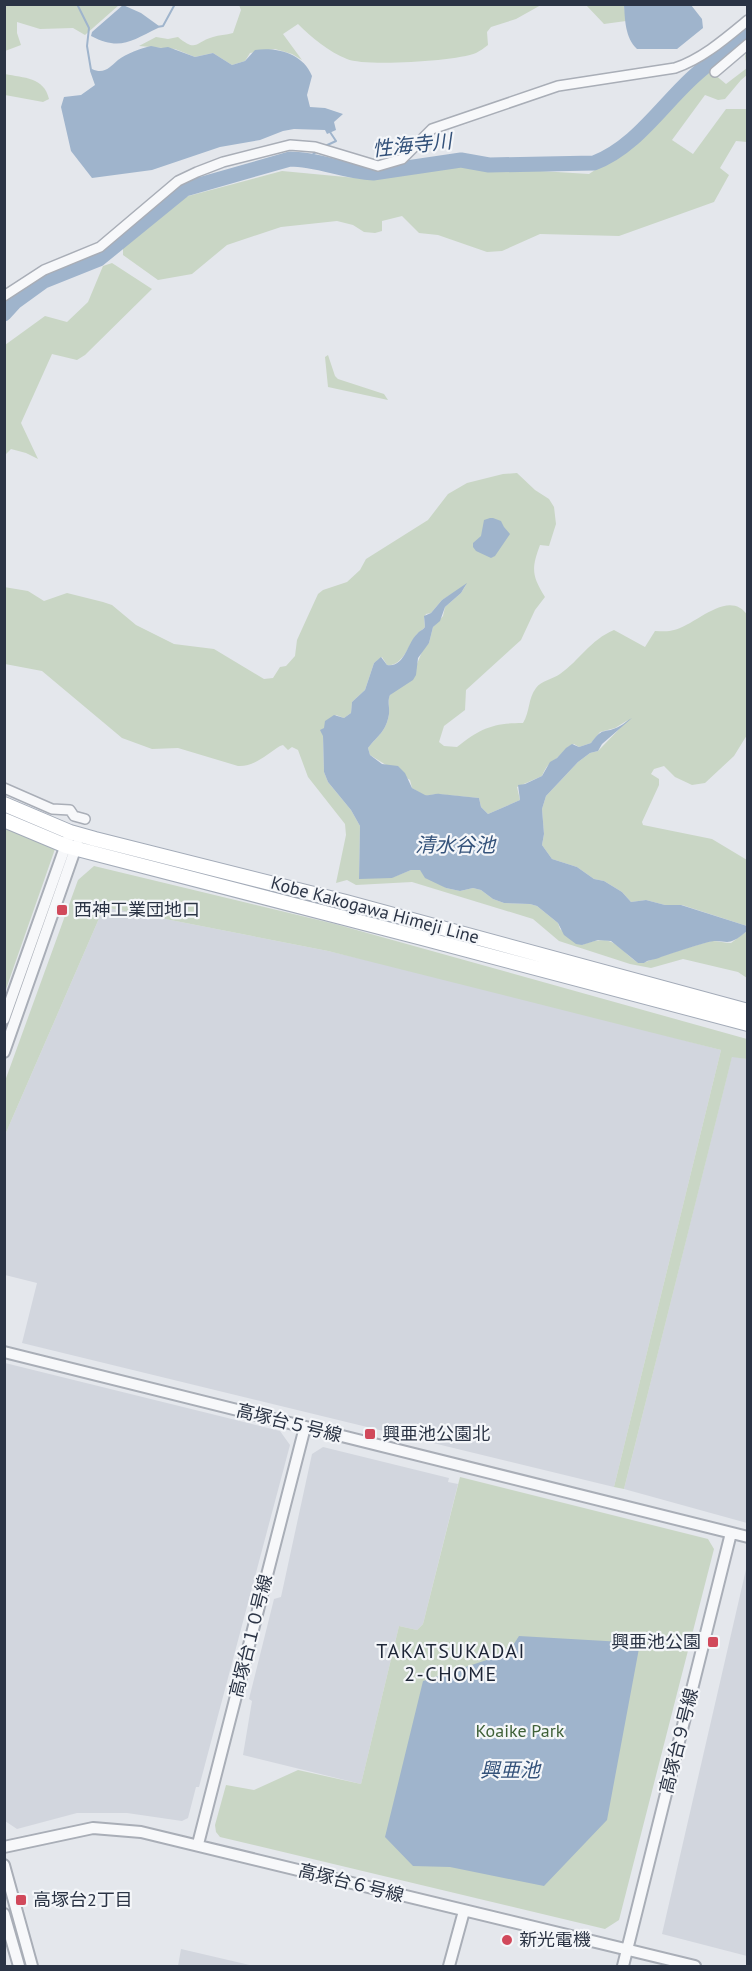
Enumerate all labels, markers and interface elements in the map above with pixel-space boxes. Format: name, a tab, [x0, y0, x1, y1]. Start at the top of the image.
water label: 性海寺川	[371, 128, 455, 162]
water label: 清水谷池	[415, 832, 497, 858]
street label: Kobe Kakogawa Himeji Line	[268, 871, 482, 948]
place label: 西神工業団地口	[74, 898, 200, 921]
marker: 西神工業団地口	[55, 903, 69, 917]
street label: 高塚台５号線	[234, 1398, 344, 1447]
place label: 興亜池公園北	[382, 1422, 490, 1445]
marker: 興亜池公園北	[363, 1427, 377, 1441]
street label: 高塚台１０号線	[224, 1572, 277, 1700]
place label: 興亜池公園	[611, 1630, 701, 1653]
marker: 興亜池公園	[706, 1635, 720, 1649]
district label: TAKATSUKADAI 2-CHOME	[376, 1638, 526, 1687]
street label: 高塚台９号線	[654, 1686, 703, 1796]
park label: Koaike Park	[476, 1719, 565, 1742]
water label: 興亜池	[480, 1757, 542, 1783]
street label: 高塚台６号線	[296, 1858, 406, 1907]
place label: 高塚台2丁目	[33, 1888, 133, 1911]
marker: 高塚台2丁目	[14, 1893, 28, 1907]
place label: 新光電機	[519, 1928, 591, 1951]
marker: 新光電機	[500, 1933, 514, 1947]

